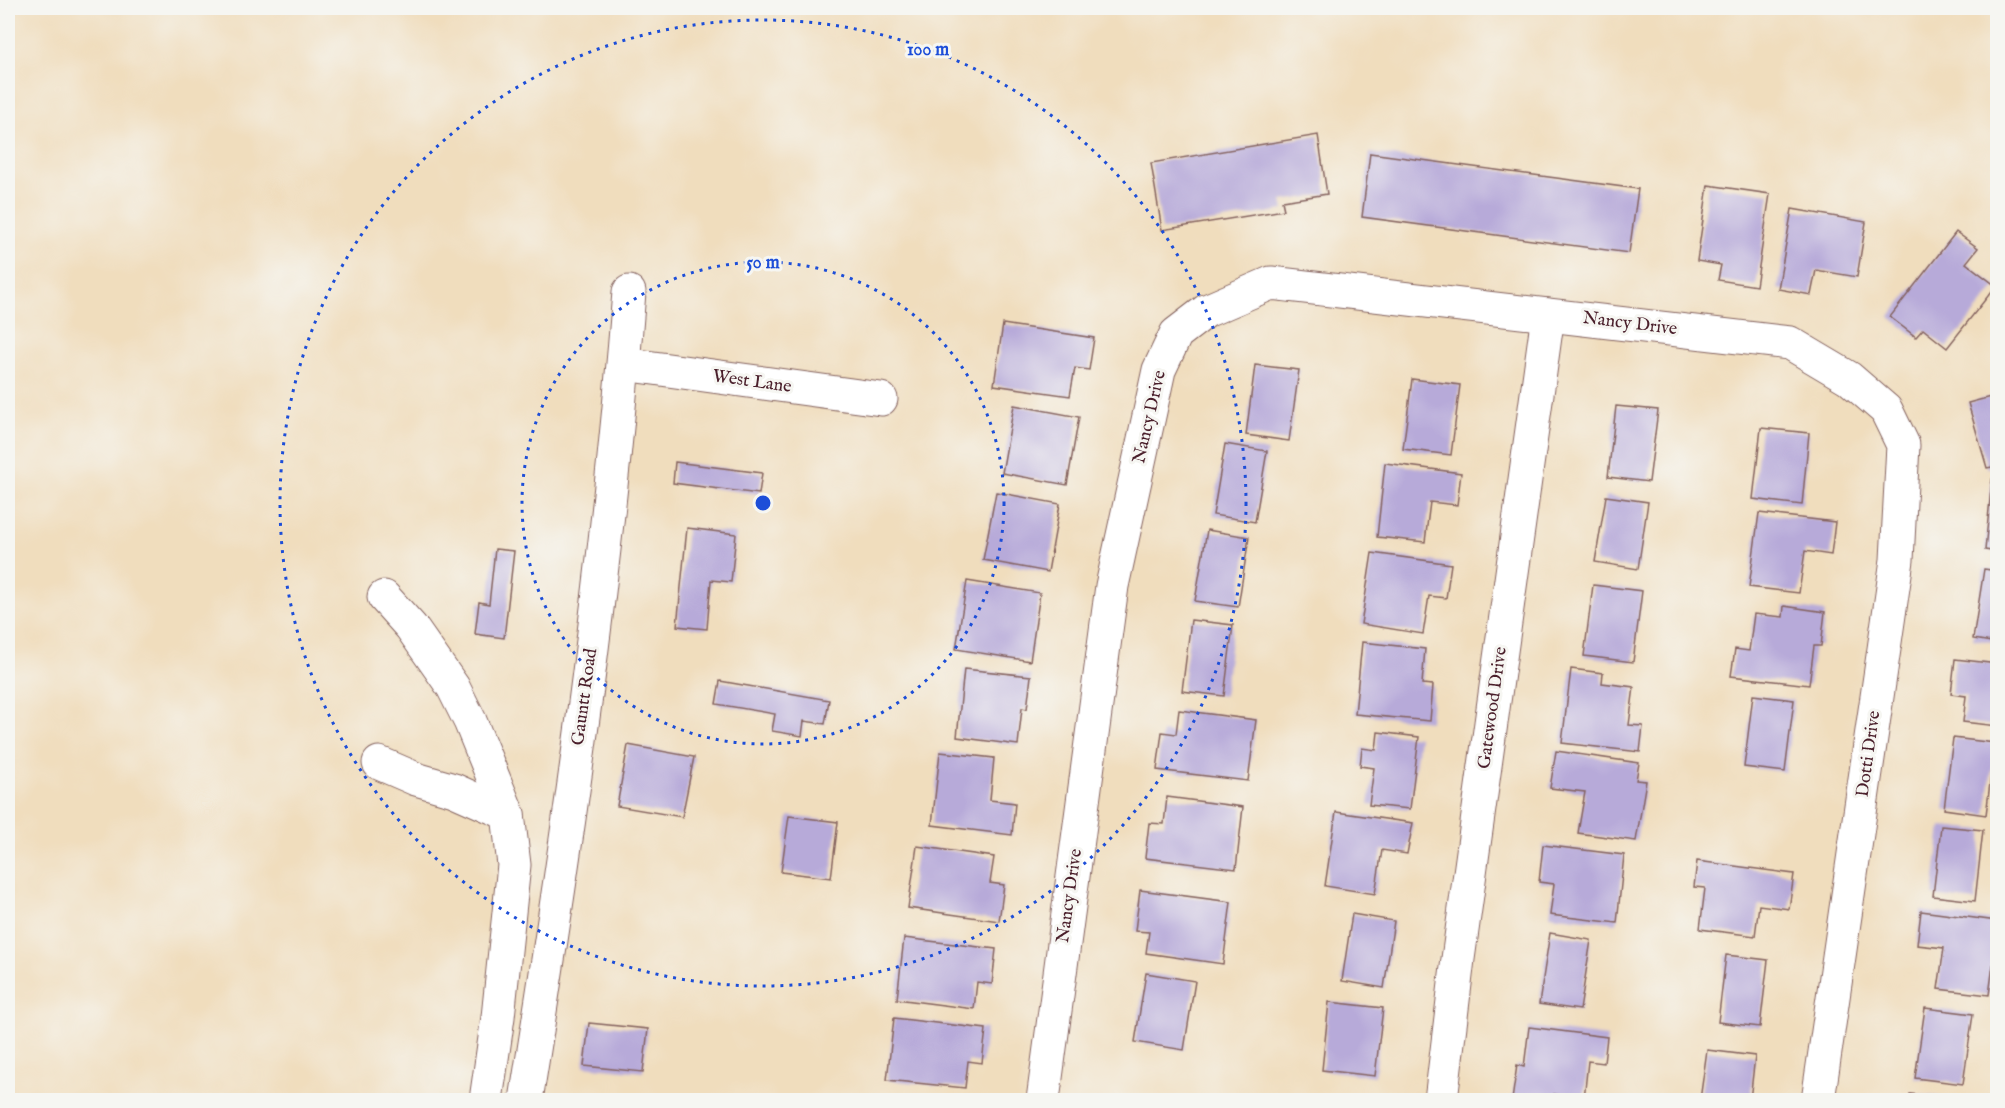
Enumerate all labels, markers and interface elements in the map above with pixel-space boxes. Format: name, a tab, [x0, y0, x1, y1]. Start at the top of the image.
text: 100 m	[907, 39, 949, 62]
text: 50 m	[746, 252, 780, 275]
street label: Nancy Drive	[1582, 307, 1678, 341]
street label: West Lane	[711, 365, 793, 399]
street label: Nancy Drive	[1128, 368, 1172, 466]
centre of rings	[753, 493, 773, 513]
street label: Gatewood Drive	[1473, 645, 1513, 771]
street label: Gauntt Road	[567, 647, 603, 747]
street label: Dotti Drive	[1852, 709, 1886, 799]
street label: Nancy Drive	[1052, 847, 1088, 945]

